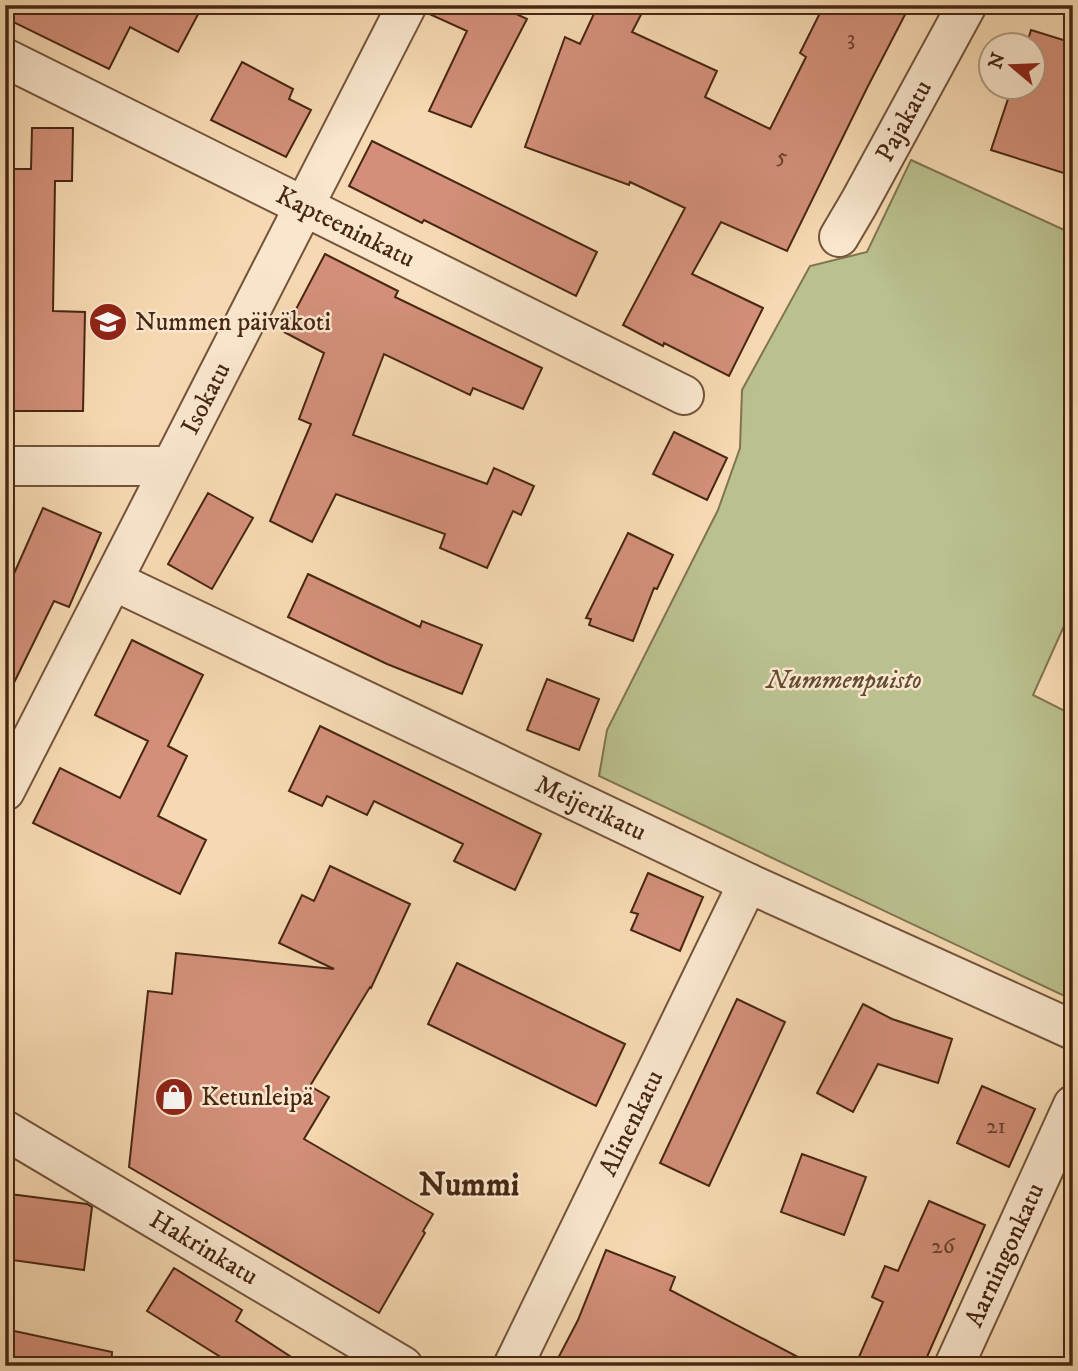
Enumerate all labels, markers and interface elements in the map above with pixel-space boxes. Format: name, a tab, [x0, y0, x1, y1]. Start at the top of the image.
house number: 3	[847, 24, 855, 53]
north arrow	[976, 32, 1046, 102]
text: N	[984, 49, 1011, 72]
street label: Pajakatu	[868, 74, 939, 168]
house number: 5	[776, 142, 788, 171]
street label: Kapteeninkatu	[270, 179, 420, 275]
school or university icon: Nummen päiväkoti	[87, 301, 129, 343]
place label: Nummen päiväkoti	[135, 306, 331, 339]
street label: Isokatu	[174, 357, 238, 440]
park label: Nummenpuisto	[764, 664, 922, 697]
street label: Meijerikatu	[530, 768, 652, 849]
street label: Alinenkatu	[591, 1065, 671, 1182]
shop icon: Ketunleipä	[153, 1076, 195, 1118]
place label: Ketunleipä	[201, 1081, 314, 1114]
house number: 21	[986, 1112, 1006, 1141]
district label: Nummi	[419, 1165, 519, 1206]
street label: Aarningonkatu	[957, 1178, 1052, 1332]
street label: Hakrinkatu	[143, 1203, 264, 1293]
house number: 26	[931, 1232, 956, 1261]

